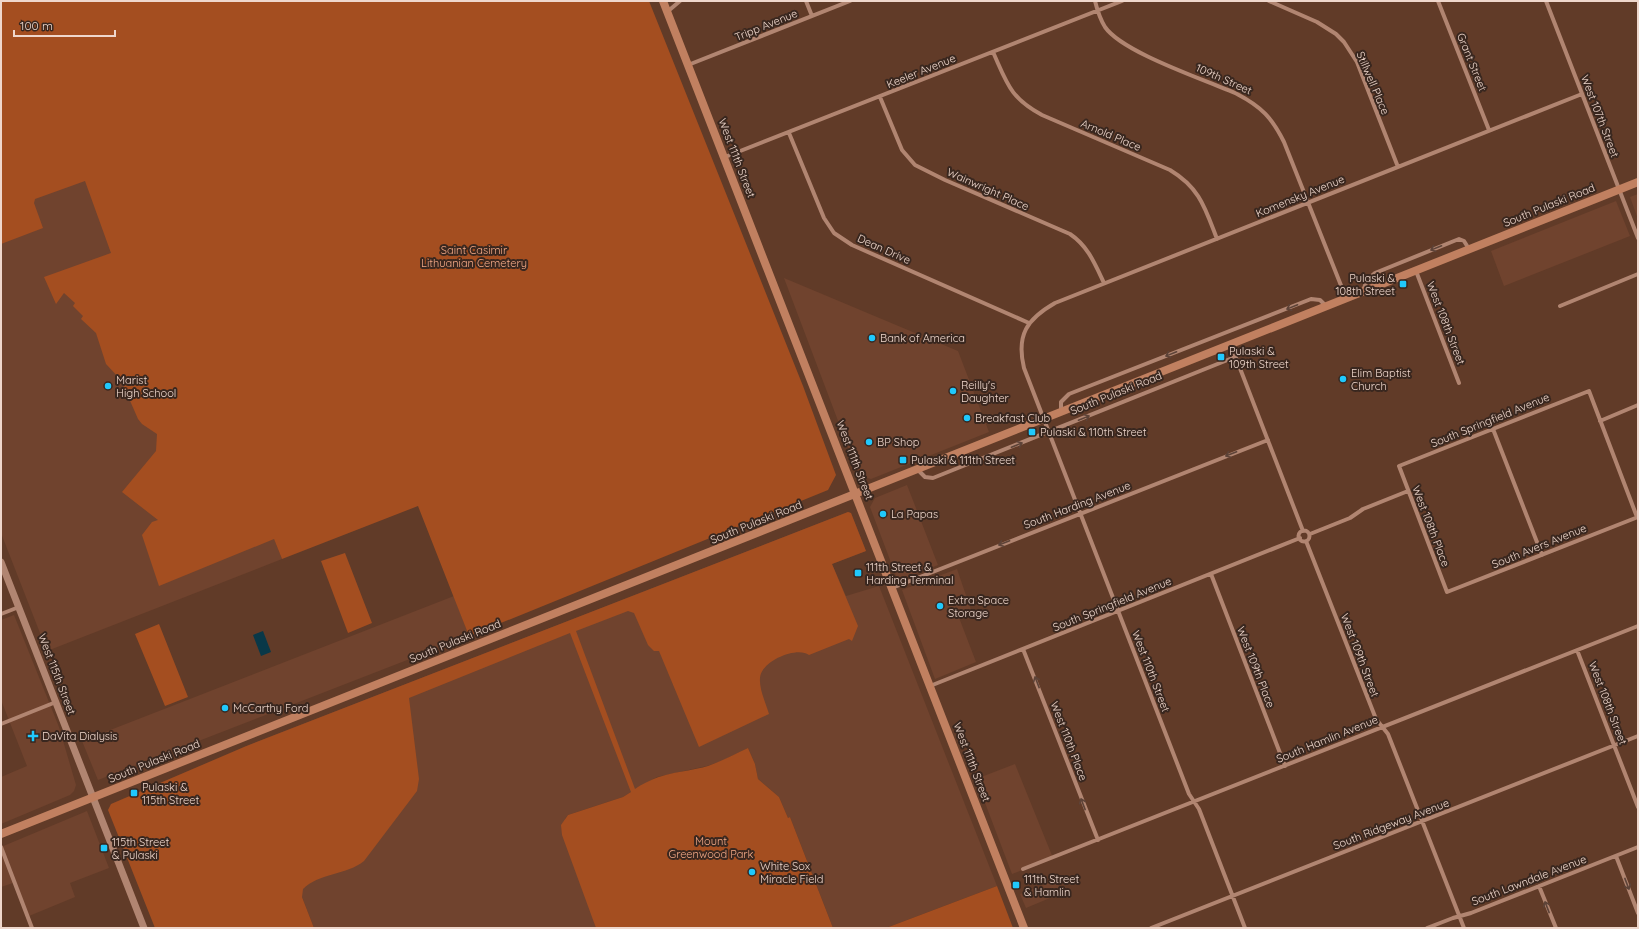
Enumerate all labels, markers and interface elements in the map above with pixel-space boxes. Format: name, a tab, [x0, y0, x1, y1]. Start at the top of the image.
street label: Tripp Avenue	[733, 6, 799, 44]
scale bar	[14, 12, 115, 38]
text: 100 m	[20, 18, 53, 33]
street label: Grant Street	[1454, 31, 1490, 93]
street label: Stillwell Place	[1353, 49, 1393, 117]
street label: Keeler Avenue	[884, 51, 958, 91]
street label: 109th Street	[1194, 60, 1254, 98]
street label: West 107th Street	[1578, 73, 1622, 159]
street label: West 111th Street	[715, 116, 759, 200]
street label: Arnold Place	[1079, 116, 1143, 154]
street label: Wainwright Place	[945, 165, 1031, 213]
street label: Komensky Avenue	[1254, 172, 1346, 220]
street label: South Pulaski Road	[1501, 180, 1597, 230]
street label: Dean Drive	[855, 231, 913, 267]
park label: Saint Casimir Lithuanian Cemetery	[421, 243, 527, 270]
one-way arrow	[1431, 245, 1443, 253]
place label: Pulaski & 108th Street	[1335, 271, 1396, 298]
marker: Pulaski & 108th Street	[1398, 279, 1408, 289]
street label: West 108th Street	[1424, 279, 1468, 367]
one-way arrow	[1286, 303, 1298, 311]
place label: Bank of America	[880, 331, 965, 345]
marker: Bank of America	[867, 333, 877, 343]
place label: Pulaski & 109th Street	[1229, 344, 1289, 371]
one-way arrow	[1165, 351, 1177, 359]
marker: Pulaski & 109th Street	[1216, 352, 1226, 362]
place label: Elim Baptist Church	[1351, 366, 1411, 393]
street label: South Pulaski Road	[1068, 368, 1164, 418]
place label: Marist High School	[116, 373, 176, 400]
marker: Elim Baptist Church	[1338, 374, 1348, 384]
place label: Reilly's Daughter	[961, 378, 1010, 405]
marker: Marist High School	[103, 381, 113, 391]
marker: Reilly's Daughter	[948, 386, 958, 396]
street label: South Springfield Avenue	[1429, 390, 1551, 450]
place label: Breakfast Club	[975, 411, 1050, 425]
marker: Breakfast Club	[962, 413, 972, 423]
one-way arrow	[1078, 413, 1090, 421]
street label: West 111th Street	[833, 418, 877, 502]
place label: Pulaski & 110th Street	[1040, 425, 1147, 439]
marker: Pulaski & 110th Street	[1027, 427, 1037, 437]
place label: BP Shop	[877, 435, 920, 449]
marker: BP Shop	[864, 437, 874, 447]
one-way arrow	[1010, 440, 1022, 448]
one-way arrow	[1226, 451, 1238, 459]
place label: Pulaski & 111th Street	[911, 453, 1015, 467]
marker: Pulaski & 111th Street	[898, 455, 908, 465]
street label: South Harding Avenue	[1022, 478, 1132, 532]
street label: West 108th Place	[1409, 483, 1453, 569]
street label: South Pulaski Road	[708, 497, 804, 547]
place label: La Papas	[891, 507, 938, 521]
marker: La Papas	[878, 509, 888, 519]
street label: South Avers Avenue	[1490, 521, 1588, 571]
one-way arrow	[999, 540, 1011, 548]
place label: 111th Street & Harding Terminal	[866, 560, 954, 587]
marker: 111th Street & Harding Terminal	[853, 568, 863, 578]
street label: South Springfield Avenue	[1051, 574, 1173, 634]
place label: Extra Space Storage	[948, 593, 1009, 620]
marker: Extra Space Storage	[935, 601, 945, 611]
street label: West 109th Street	[1338, 611, 1382, 699]
street label: South Pulaski Road	[407, 616, 503, 666]
street label: West 109th Place	[1234, 624, 1278, 710]
street label: West 110th Street	[1129, 628, 1173, 714]
street label: West 115th Street	[35, 631, 79, 717]
street label: West 108th Street	[1586, 659, 1630, 747]
one-way arrow	[1032, 677, 1040, 689]
street label: West 110th Place	[1047, 699, 1091, 783]
place label: McCarthy Ford	[233, 701, 308, 715]
marker: McCarthy Ford	[220, 703, 230, 713]
street label: South Hamlin Avenue	[1274, 712, 1380, 766]
street label: West 111th Street	[950, 720, 994, 804]
place label: DaVita Dialysis	[42, 729, 117, 743]
marker: DaVita Dialysis	[27, 730, 39, 742]
street label: South Pulaski Road	[106, 736, 202, 786]
place label: Pulaski & 115th Street	[142, 780, 199, 807]
marker: Pulaski & 115th Street	[129, 788, 139, 798]
street label: South Ridgeway Avenue	[1331, 795, 1451, 853]
one-way arrow	[1079, 798, 1087, 810]
park label: Mount Greenwood Park	[669, 834, 754, 861]
place label: 115th Street & Pulaski	[112, 835, 169, 862]
marker: 115th Street & Pulaski	[99, 843, 109, 853]
street label: South Lawndale Avenue	[1470, 852, 1588, 908]
place label: White Sox Miracle Field	[760, 859, 823, 886]
marker: White Sox Miracle Field	[747, 867, 757, 877]
place label: 111th Street & Hamlin	[1024, 872, 1080, 899]
one-way arrow	[1623, 878, 1631, 890]
marker: 111th Street & Hamlin	[1011, 880, 1021, 890]
one-way arrow	[1543, 902, 1551, 914]

